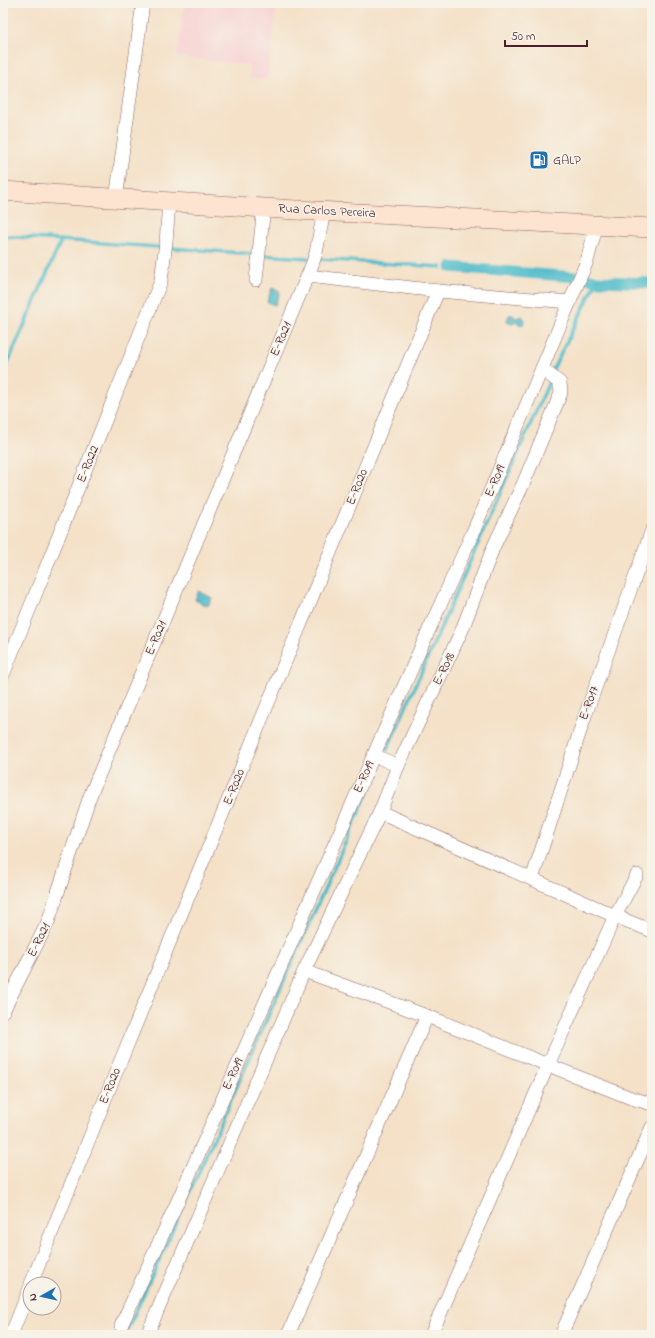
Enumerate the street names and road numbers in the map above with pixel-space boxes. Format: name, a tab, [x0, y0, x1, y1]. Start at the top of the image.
street label: Rua Carlos Pereira	[278, 199, 376, 223]
street label: E-R021	[265, 319, 297, 359]
street label: E-R022	[72, 442, 104, 485]
street label: E-R019	[480, 462, 510, 500]
street label: E-R020	[341, 466, 373, 508]
street label: E-R021	[140, 618, 172, 658]
street label: E-R018	[428, 649, 460, 689]
street label: E-R017	[574, 683, 604, 723]
street label: E-R019	[348, 758, 380, 796]
street label: E-R020	[218, 766, 250, 808]
street label: E-R021	[23, 920, 55, 960]
street label: E-R019	[217, 1055, 249, 1093]
street label: E-R020	[94, 1065, 126, 1107]

